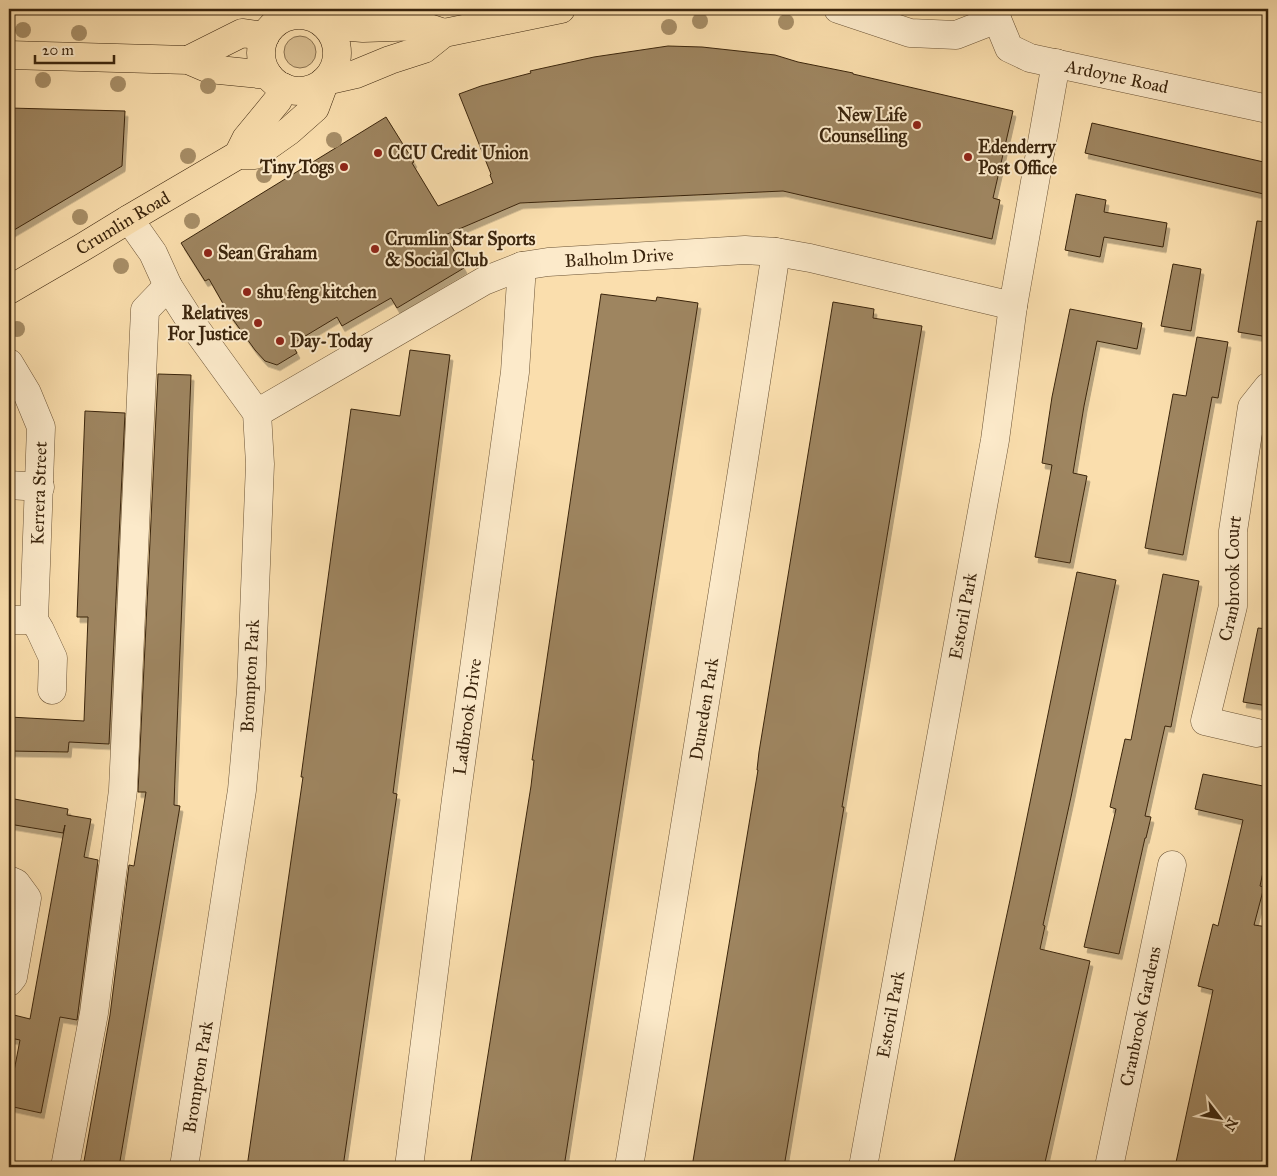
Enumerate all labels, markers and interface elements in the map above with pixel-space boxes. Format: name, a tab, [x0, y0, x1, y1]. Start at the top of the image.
scale bar	[35, 32, 114, 64]
text: 20 m	[42, 41, 74, 59]
street label: Ardoyne Road	[1062, 55, 1171, 98]
place label: New Life Counselling	[819, 104, 908, 148]
marker: New Life Counselling	[911, 119, 923, 131]
place label: Edenderry Post Office	[978, 136, 1057, 179]
place label: CCU Credit Union	[388, 142, 529, 164]
marker: CCU Credit Union	[372, 147, 384, 159]
marker: Edenderry Post Office	[962, 151, 974, 163]
place label: Tiny Togs	[259, 156, 334, 179]
marker: Tiny Togs	[338, 161, 350, 173]
street label: Crumlin Road	[72, 187, 174, 260]
place label: Crumlin Star Sports & Social Club	[385, 228, 536, 271]
place label: Sean Graham	[218, 242, 318, 264]
marker: Crumlin Star Sports & Social Club	[369, 243, 381, 255]
street label: Balholm Drive	[564, 243, 674, 272]
marker: Sean Graham	[202, 247, 214, 259]
place label: shu feng kitchen	[257, 281, 377, 304]
marker: shu feng kitchen	[241, 286, 253, 298]
place label: Relatives For Justice	[167, 302, 248, 346]
marker: Relatives For Justice	[252, 317, 264, 329]
place label: Day-Today	[290, 330, 374, 353]
marker: Day-Today	[274, 335, 286, 347]
street label: Kerrera Street	[26, 440, 52, 545]
street label: Cranbrook Court	[1214, 513, 1246, 644]
street label: Estoril Park	[944, 570, 982, 661]
street label: Brompton Park	[236, 618, 264, 733]
street label: Duneden Park	[685, 655, 723, 762]
street label: Ladbrook Drive	[448, 657, 486, 776]
street label: Cranbrook Gardens	[1115, 944, 1166, 1088]
street label: Estoril Park	[872, 969, 909, 1060]
street label: Brompton Park	[178, 1019, 218, 1135]
north arrow	[1194, 1094, 1244, 1144]
text: N	[1220, 1115, 1241, 1134]

